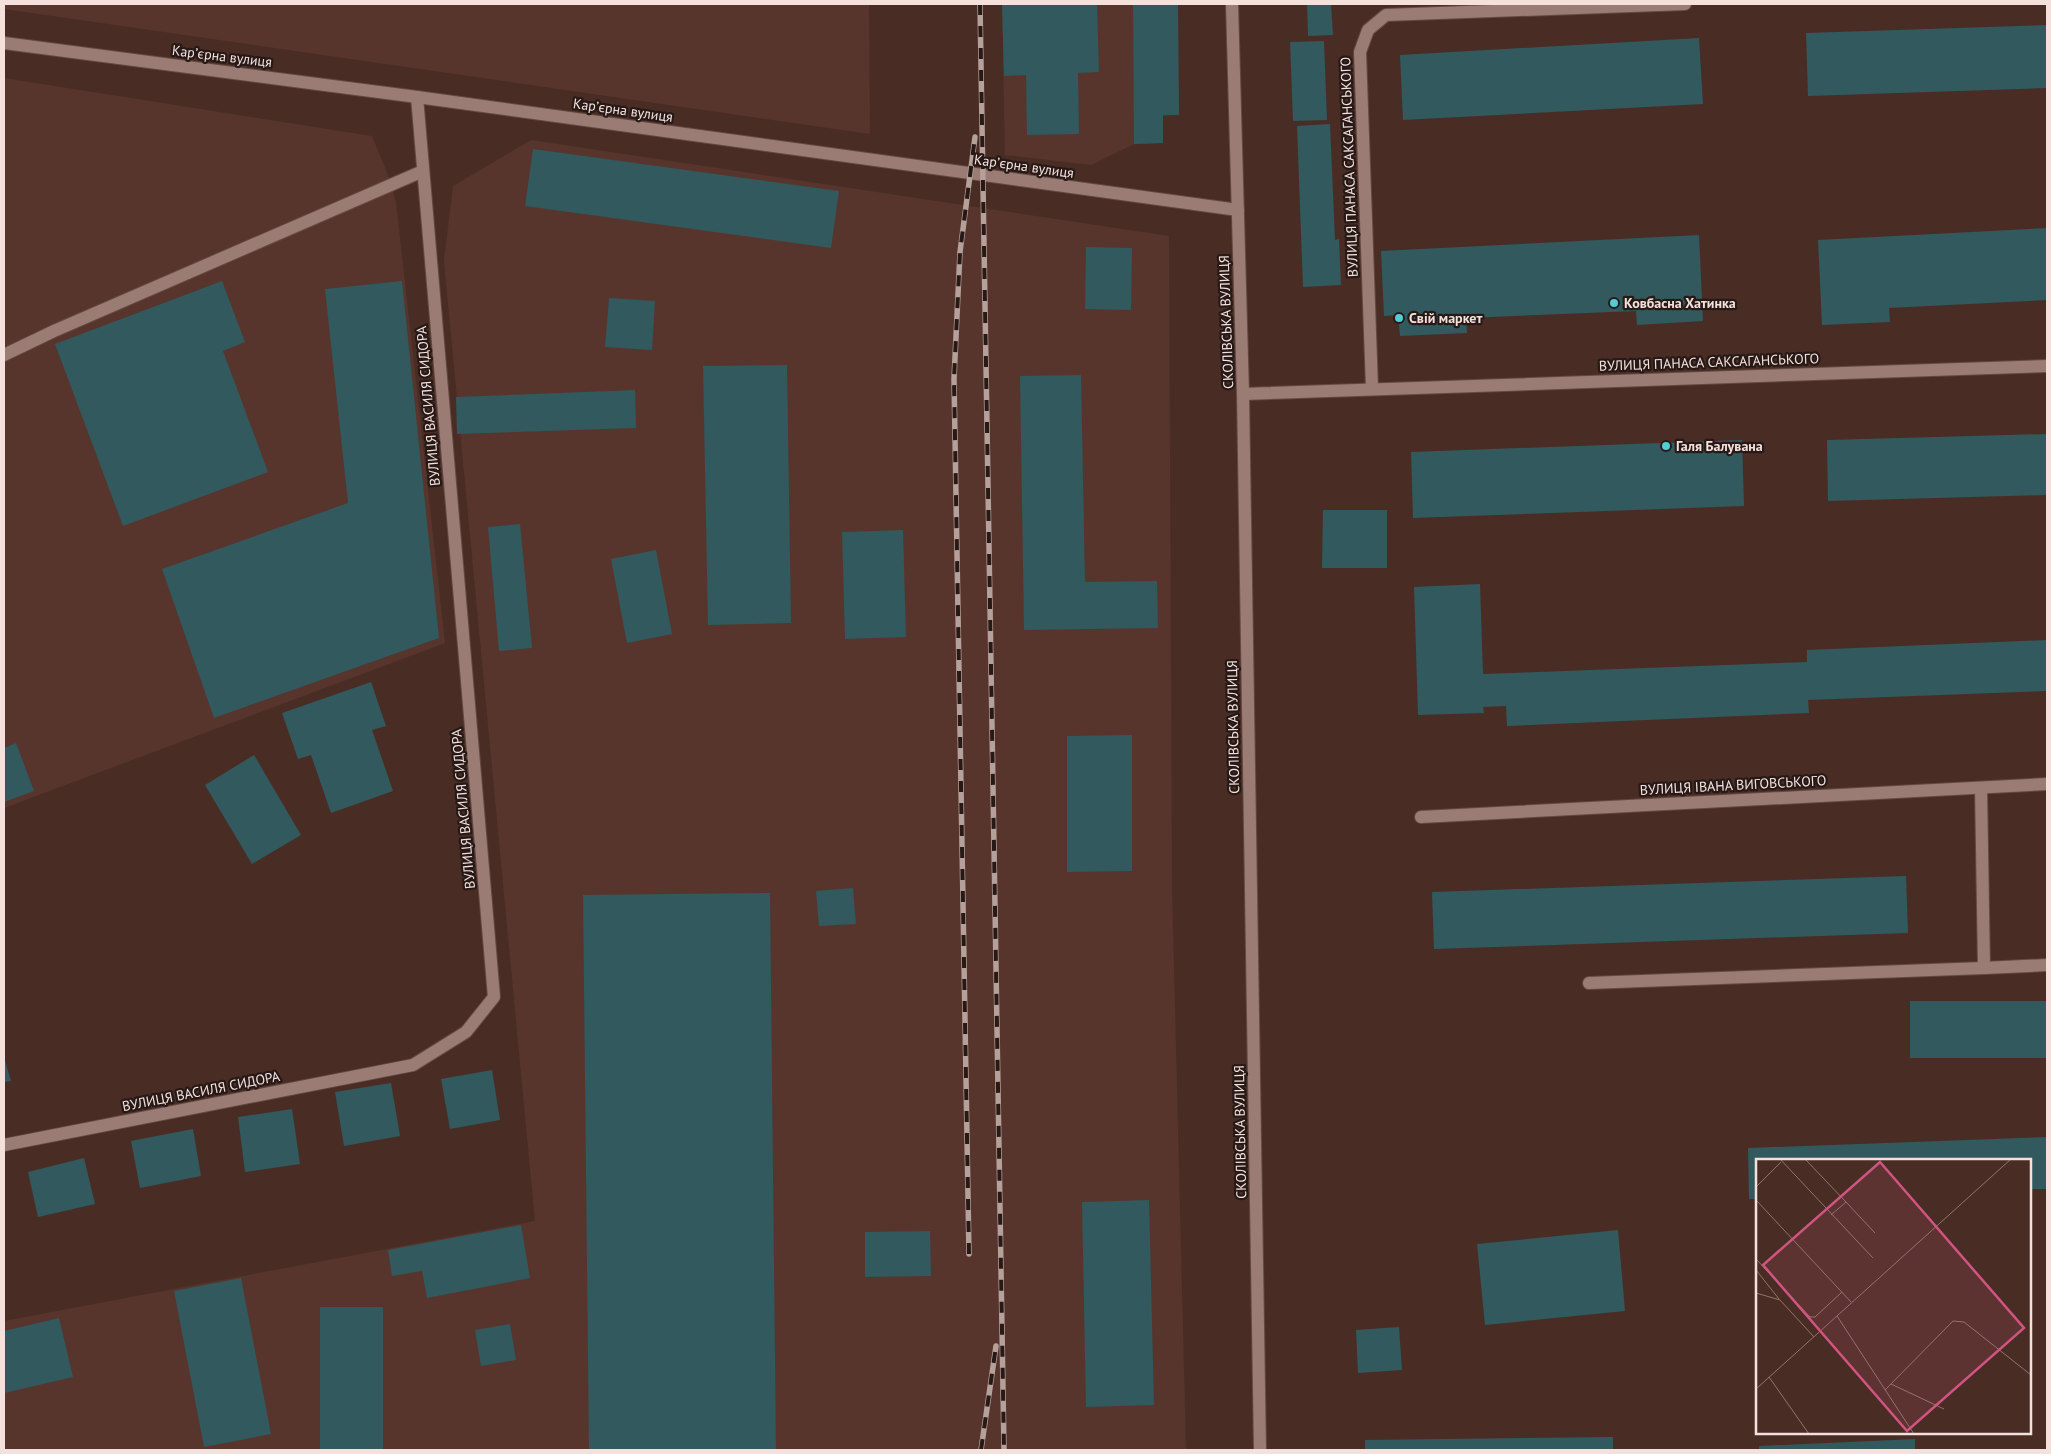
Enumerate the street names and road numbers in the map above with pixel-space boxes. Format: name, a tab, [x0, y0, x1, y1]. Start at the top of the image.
street label: Карʼєрна вулиця	[171, 41, 273, 71]
street label: ВУЛИЦЯ ПАНАСА САКСАГАНСЬКОГО	[1336, 57, 1362, 277]
street label: Карʼєрна вулиця	[572, 94, 674, 126]
street label: Карʼєрна вулиця	[973, 150, 1075, 182]
street label: СКОЛІВСЬКА ВУЛИЦЯ	[1215, 255, 1237, 389]
street label: ВУЛИЦЯ ВАСИЛЯ СИДОРА	[412, 325, 444, 487]
street label: ВУЛИЦЯ ПАНАСА САКСАГАНСЬКОГО	[1599, 349, 1819, 375]
street label: СКОЛІВСЬКА ВУЛИЦЯ	[1223, 660, 1243, 794]
street label: ВУЛИЦЯ ВАСИЛЯ СИДОРА	[447, 728, 479, 890]
street label: ВУЛИЦЯ ІВАНА ВИГОВСЬКОГО	[1639, 771, 1827, 799]
street label: СКОЛІВСЬКА ВУЛИЦЯ	[1230, 1065, 1250, 1199]
street label: ВУЛИЦЯ ВАСИЛЯ СИДОРА	[121, 1067, 282, 1115]

